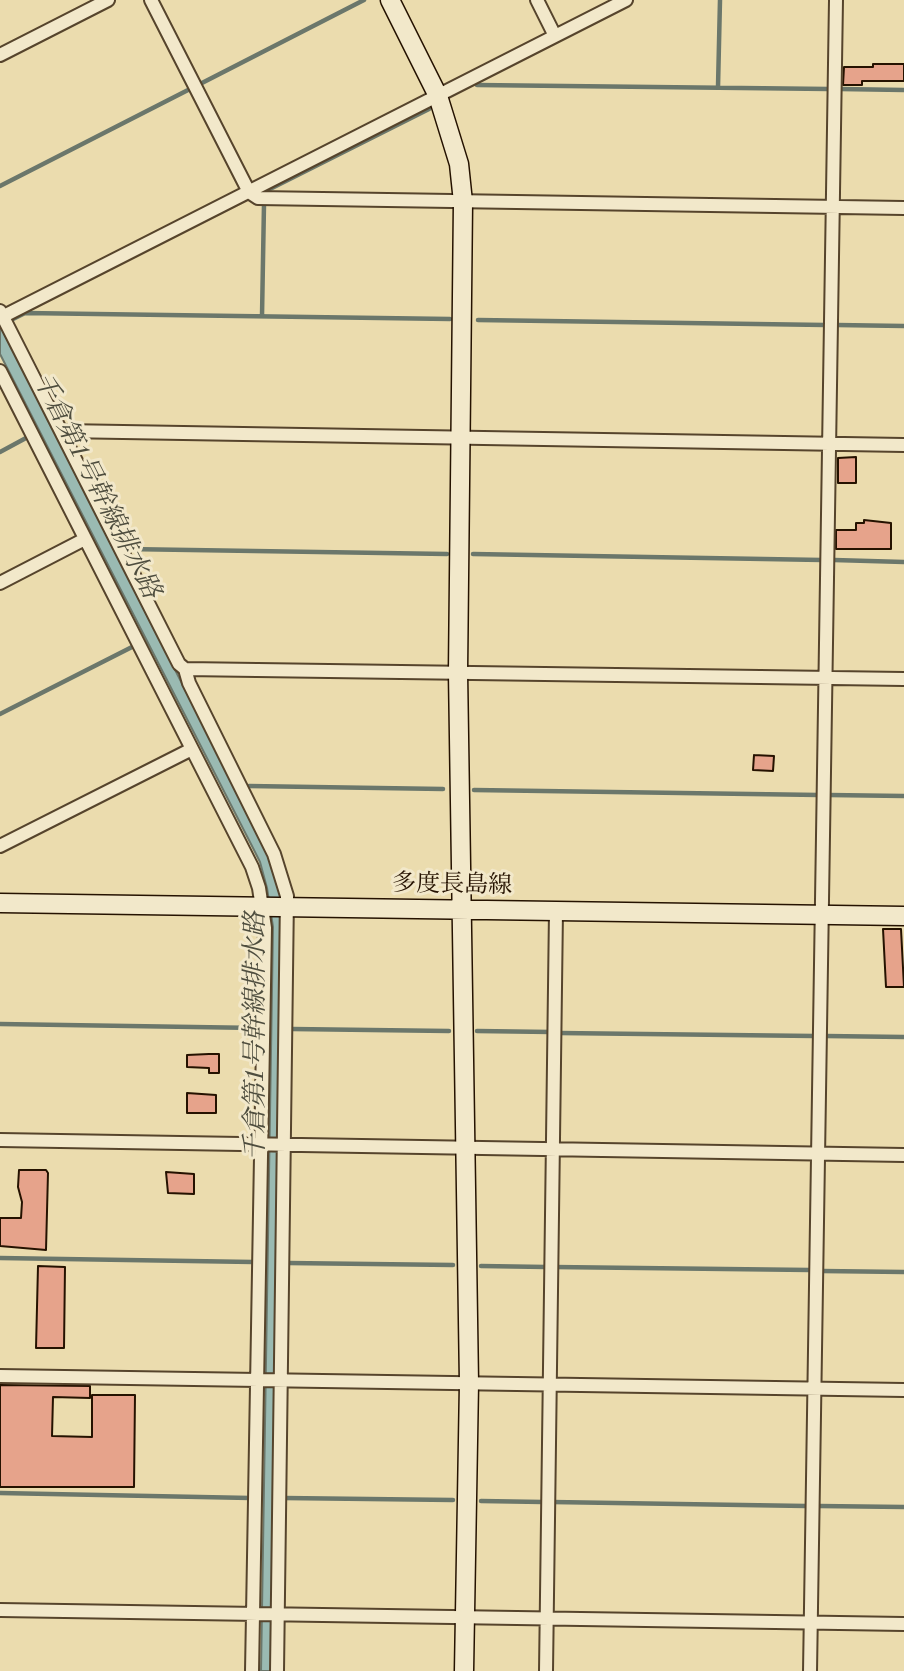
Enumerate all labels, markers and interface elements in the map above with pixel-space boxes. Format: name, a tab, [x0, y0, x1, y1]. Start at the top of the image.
water label: 千倉第1号幹線排水路	[26, 368, 166, 604]
street label: 多度長島線	[392, 870, 512, 900]
water label: 千倉第1号幹線排水路	[240, 911, 272, 1161]

